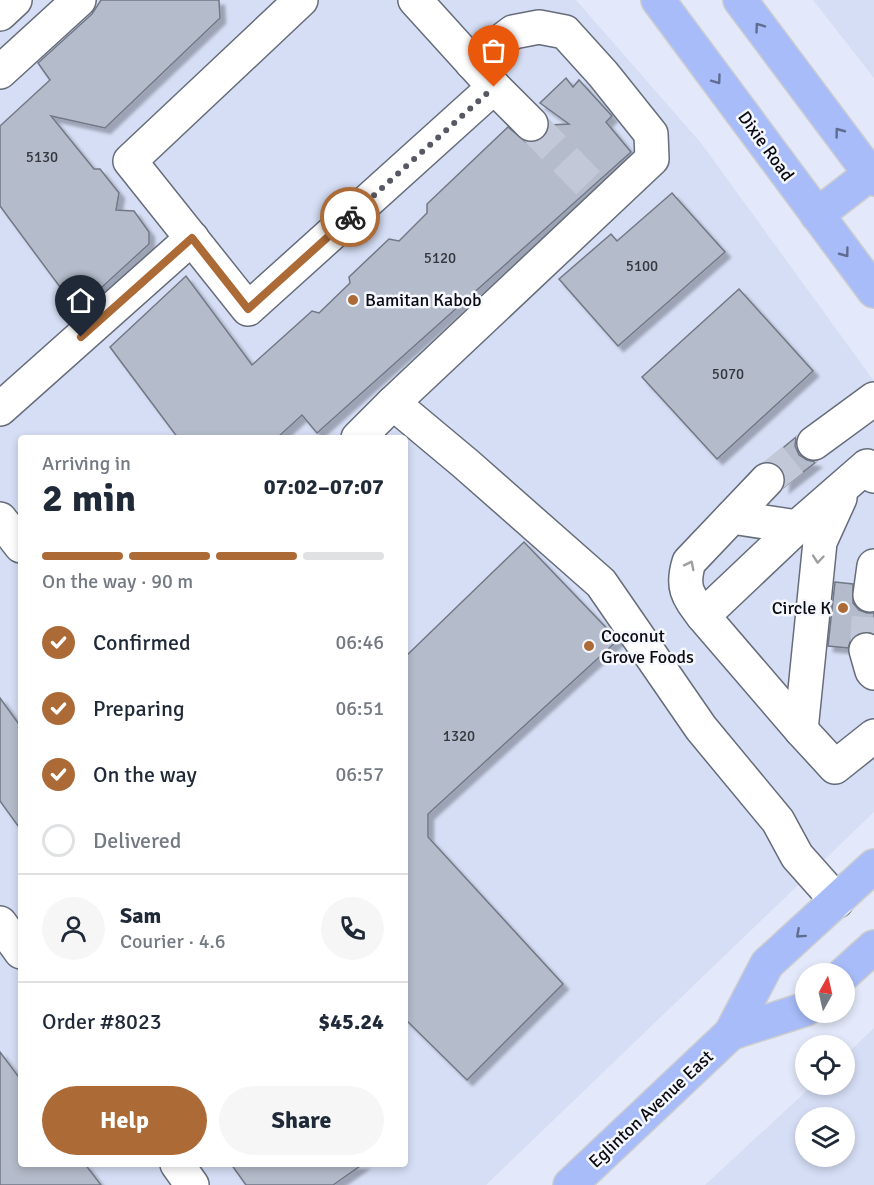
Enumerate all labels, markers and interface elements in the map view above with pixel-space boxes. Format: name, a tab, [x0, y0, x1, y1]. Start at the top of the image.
one-way arrow	[755, 22, 766, 33]
pin	[468, 25, 519, 87]
icon: bag	[477, 34, 510, 67]
one-way arrow	[710, 74, 721, 85]
street label: Dixie Road	[733, 107, 799, 185]
one-way arrow	[835, 128, 846, 139]
house number: 5130	[26, 148, 58, 166]
courier	[320, 187, 380, 247]
icon: bike	[334, 201, 367, 234]
one-way arrow	[838, 246, 849, 257]
house number: 5120	[424, 249, 456, 267]
house number: 5100	[626, 257, 658, 275]
pin	[55, 275, 106, 337]
icon: home	[64, 284, 97, 317]
place label: Bamitan Kabob	[365, 289, 482, 311]
marker: Bamitan Kabob	[346, 293, 360, 307]
house number: 5070	[712, 365, 744, 383]
text: Arriving in	[42, 451, 131, 476]
text: 07:02–07:07	[264, 473, 384, 500]
text: 2 min	[42, 474, 136, 522]
one-way arrow	[812, 554, 825, 563]
one-way arrow	[683, 561, 694, 571]
text: On the way · 90 m	[42, 569, 193, 594]
place label: Circle K	[772, 597, 831, 619]
marker: Circle K	[836, 601, 850, 615]
place label: Coconut Grove Foods	[601, 625, 694, 668]
icon: check	[42, 626, 75, 659]
text: Confirmed	[93, 629, 191, 656]
text: 06:46	[335, 630, 384, 655]
marker: Coconut Grove Foods	[582, 639, 596, 653]
icon: check	[42, 692, 75, 725]
text: Preparing	[93, 695, 185, 722]
text: 06:51	[335, 696, 384, 721]
house number: 1320	[443, 727, 475, 745]
icon: check	[42, 758, 75, 791]
text: On the way	[93, 761, 197, 788]
text: 06:57	[335, 762, 384, 787]
text: Delivered	[93, 827, 181, 854]
button: person	[42, 897, 105, 960]
button: phone	[321, 897, 384, 960]
text: Sam	[120, 902, 161, 929]
one-way arrow	[796, 927, 807, 938]
text: Courier · 4.6	[120, 929, 226, 954]
north arrow	[795, 963, 855, 1023]
map controls	[795, 963, 855, 1167]
text: Order #8023	[42, 1008, 162, 1035]
text: $45.24	[318, 1008, 384, 1035]
button: locate	[795, 1035, 855, 1095]
street label: Eglinton Avenue East	[584, 1046, 718, 1172]
button: Help	[42, 1086, 207, 1155]
button: Share	[219, 1086, 384, 1155]
button: layers	[795, 1107, 855, 1167]

